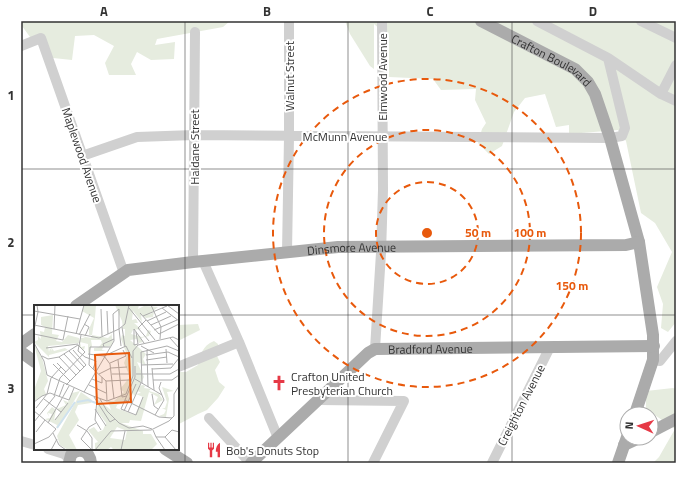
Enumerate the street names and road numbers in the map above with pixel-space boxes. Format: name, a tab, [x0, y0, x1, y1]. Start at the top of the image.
street label: Crafton Boulevard	[508, 29, 597, 91]
street label: Elmwood Avenue	[373, 33, 392, 121]
street label: Walnut Street	[280, 40, 299, 111]
street label: Maplewood Avenue	[57, 105, 107, 205]
street label: Haldane Street	[185, 109, 204, 185]
street label: McMunn Avenue	[303, 127, 387, 146]
street label: Dinsmore Avenue	[306, 237, 396, 260]
street label: Bradford Avenue	[388, 338, 473, 358]
street label: Creighton Avenue	[492, 361, 550, 449]

